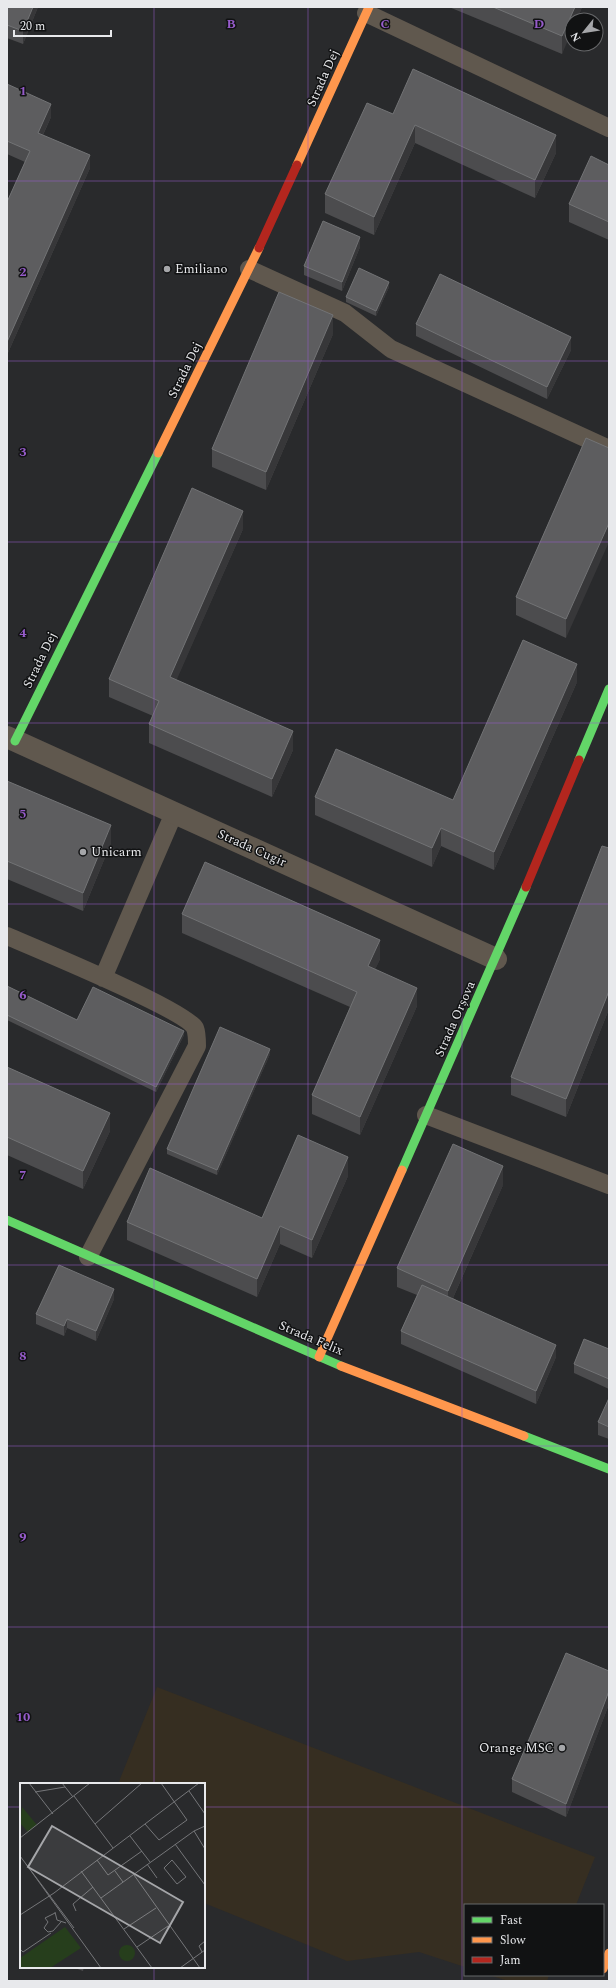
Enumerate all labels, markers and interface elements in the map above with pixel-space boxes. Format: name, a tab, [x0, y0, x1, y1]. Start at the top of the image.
scale bar	[14, 12, 111, 38]
north arrow	[564, 12, 604, 52]
text: B	[226, 14, 236, 34]
text: C	[380, 14, 390, 34]
text: D	[534, 14, 544, 34]
text: 20 m	[20, 17, 45, 36]
text: N	[566, 29, 585, 45]
street label: Strada Dej	[302, 46, 344, 110]
text: 1	[19, 81, 27, 101]
place label: Emiliano	[175, 259, 228, 279]
text: 2	[19, 262, 27, 282]
marker: Emiliano	[162, 264, 172, 274]
street label: Strada Dej	[163, 338, 207, 402]
text: 3	[19, 442, 27, 462]
text: 4	[19, 623, 27, 643]
street label: Strada Dej	[18, 628, 62, 692]
text: 5	[19, 804, 27, 824]
street label: Strada Cugir	[214, 824, 290, 872]
place label: Unicarm	[91, 842, 142, 862]
marker: Unicarm	[78, 847, 88, 857]
street label: Strada Orșova	[429, 977, 481, 1060]
text: 6	[19, 985, 27, 1005]
text: 7	[19, 1165, 27, 1185]
street label: Strada Felix	[276, 1315, 347, 1361]
text: 8	[19, 1346, 27, 1366]
text: 9	[19, 1527, 27, 1547]
text: 10	[16, 1707, 30, 1727]
place label: Orange MSC	[479, 1738, 554, 1758]
marker: Orange MSC	[557, 1743, 567, 1753]
inset map	[20, 1783, 205, 1968]
legend	[464, 1904, 604, 1976]
text: Fast	[500, 1911, 522, 1930]
text: Slow	[500, 1931, 526, 1950]
text: Jam	[500, 1951, 521, 1970]

